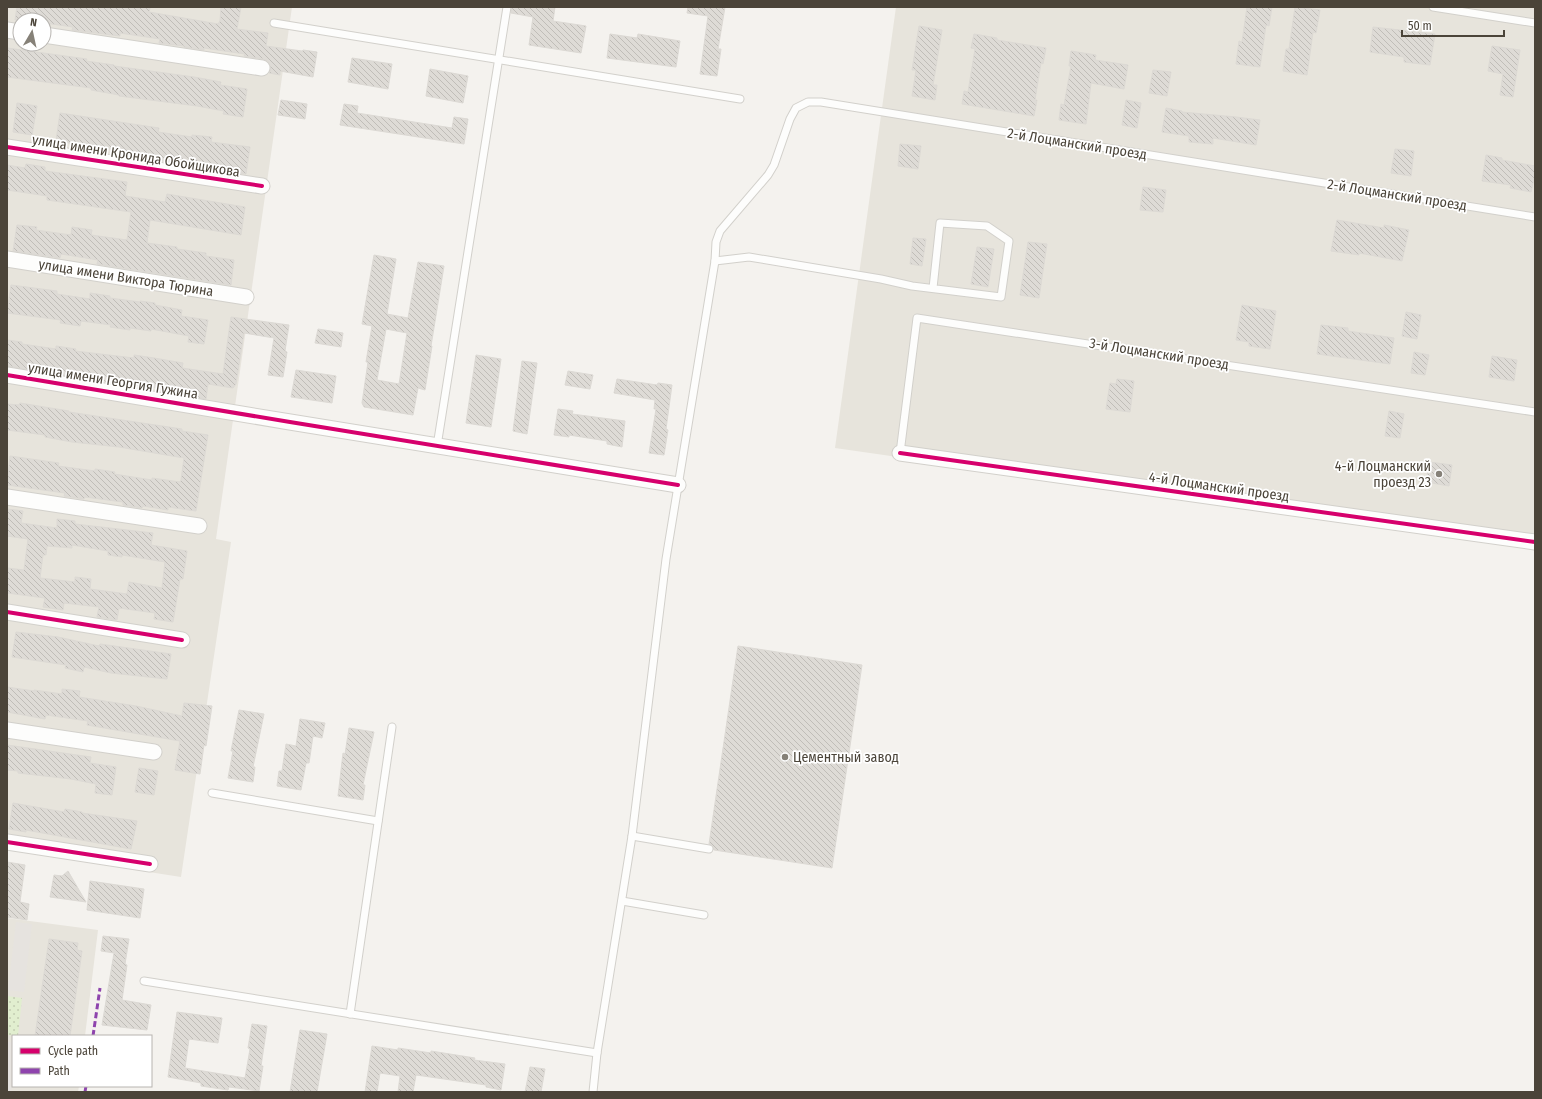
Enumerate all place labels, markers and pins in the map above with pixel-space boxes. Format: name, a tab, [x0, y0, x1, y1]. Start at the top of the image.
place label: 4-й Лоцманский проезд 23	[1335, 458, 1431, 491]
marker: 4-й Лоцманский проезд 23	[1434, 469, 1444, 479]
place label: Цементный завод	[793, 749, 899, 766]
marker: Цементный завод	[780, 752, 790, 762]

